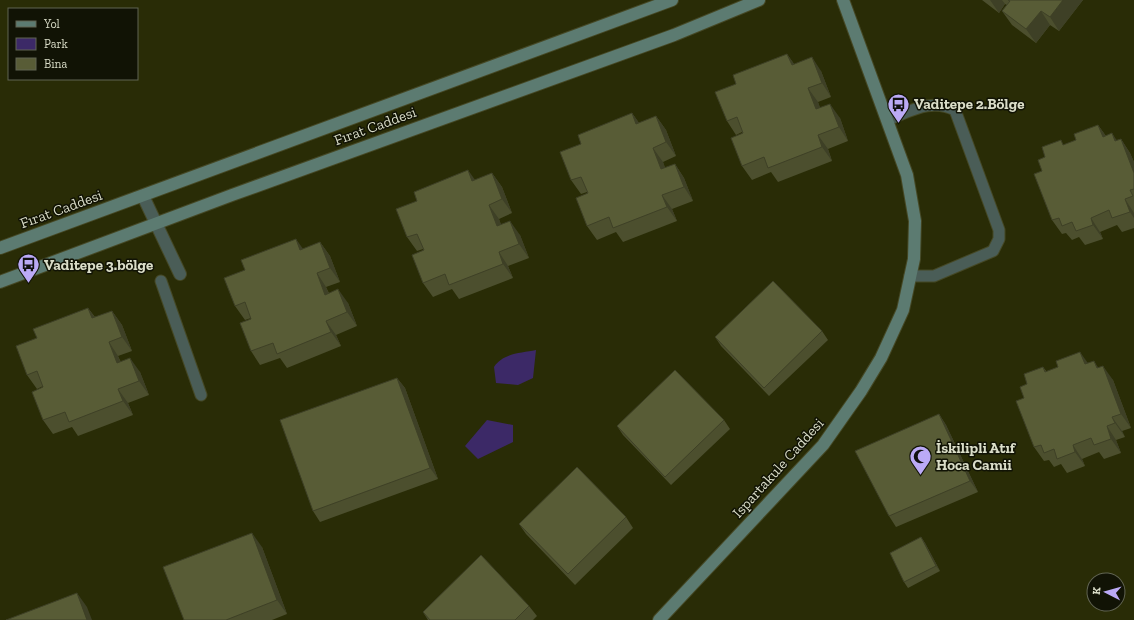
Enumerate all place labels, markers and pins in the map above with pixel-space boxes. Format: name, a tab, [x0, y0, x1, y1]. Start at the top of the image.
bus stop icon: Vaditepe 2.Bölge	[886, 91, 912, 124]
place label: Vaditepe 2.Bölge	[914, 95, 1024, 113]
bus stop icon: Vaditepe 3.bölge	[15, 252, 41, 285]
place label: Vaditepe 3.bölge	[44, 256, 153, 274]
place label: İskilipli Atıf Hoca Camii	[936, 439, 1017, 474]
mosque icon: İskilipli Atıf Hoca Camii	[907, 444, 933, 477]

